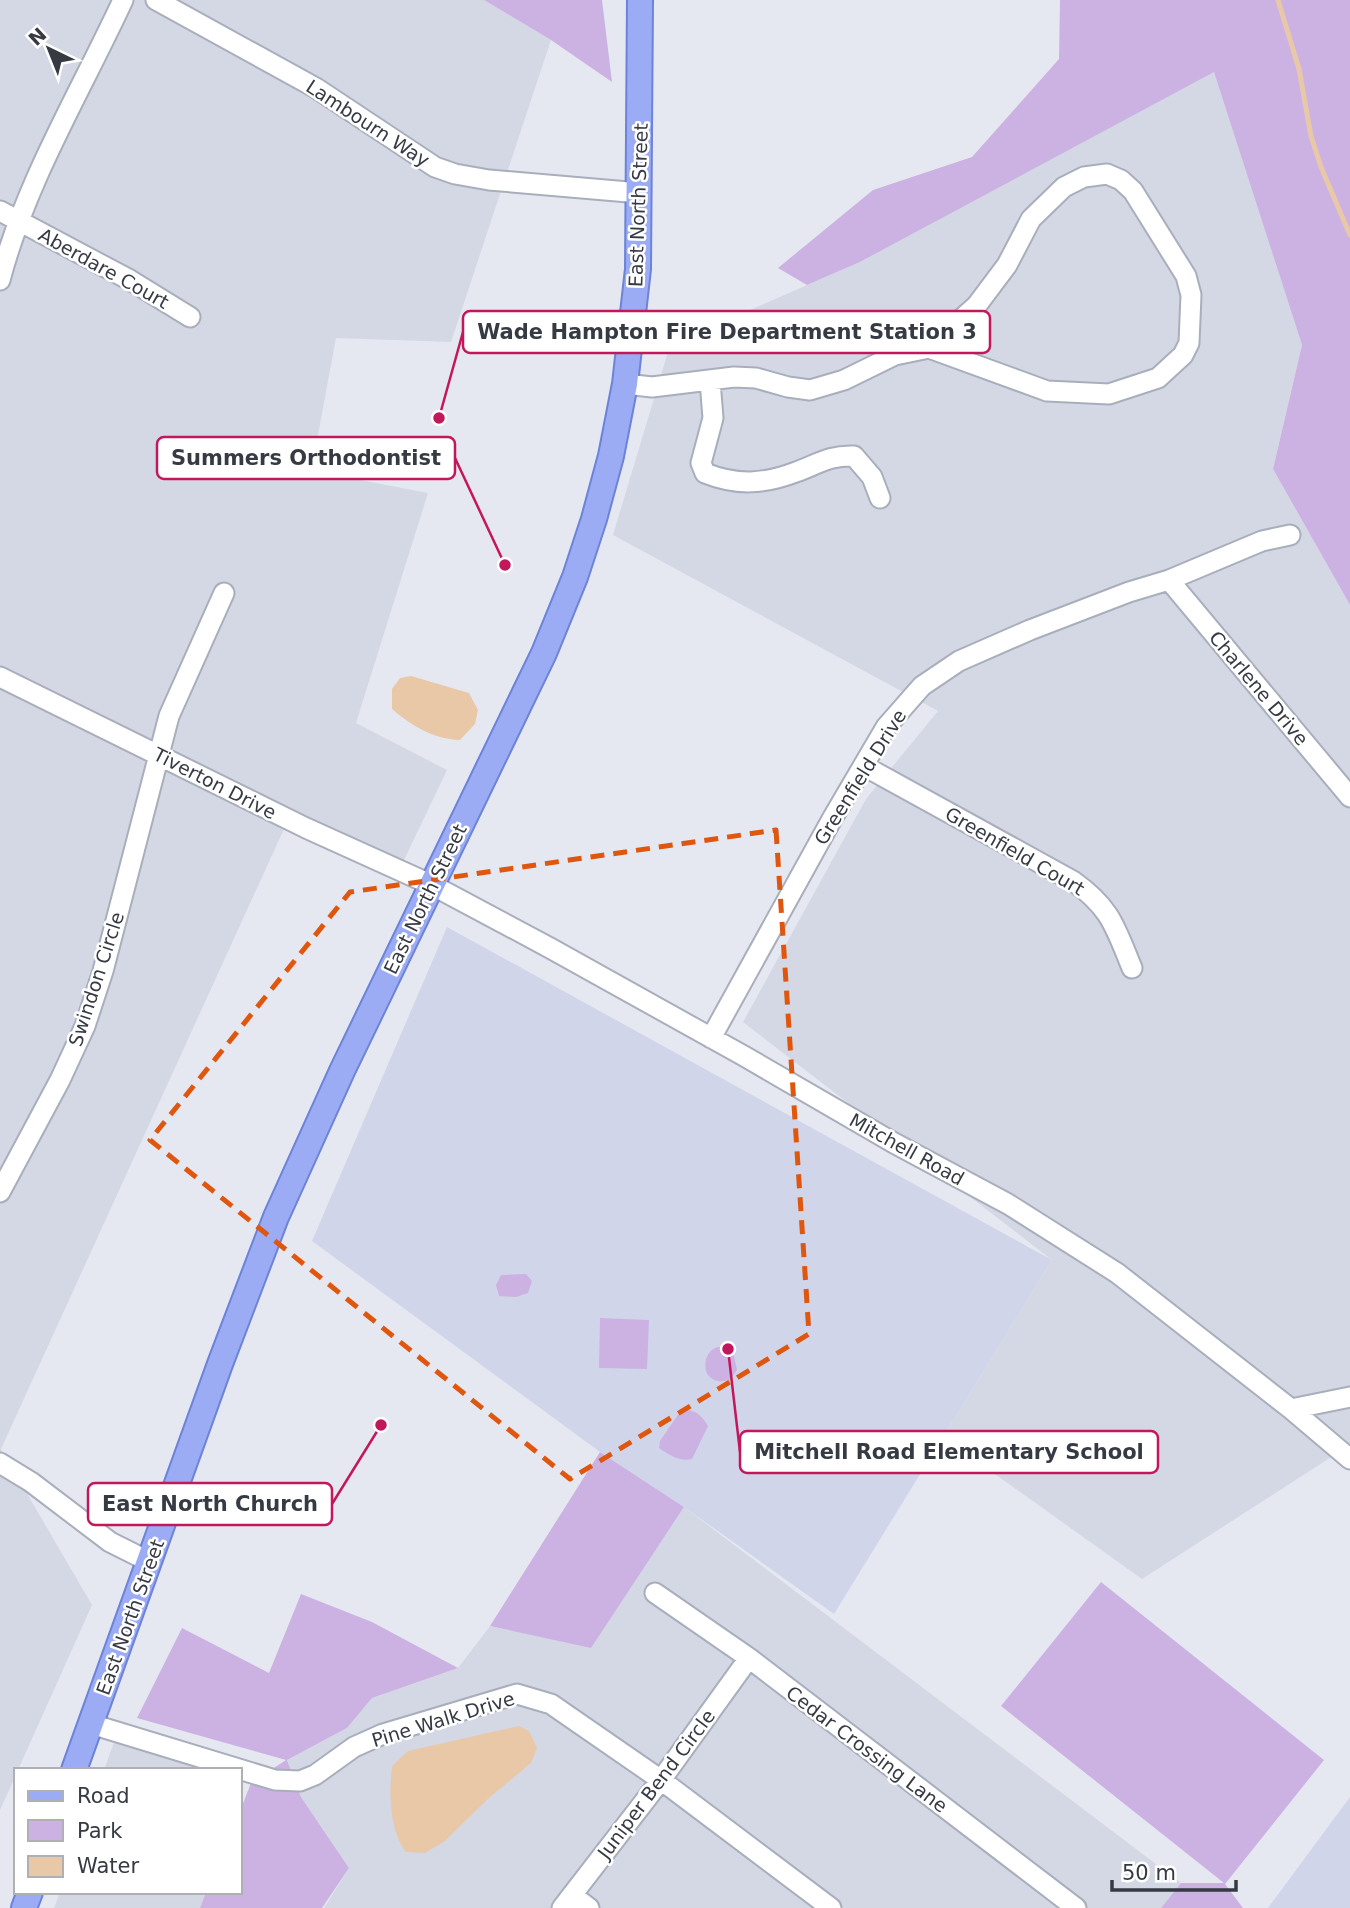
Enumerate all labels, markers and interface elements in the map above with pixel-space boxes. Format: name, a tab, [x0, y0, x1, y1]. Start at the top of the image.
north arrow	[14, 14, 84, 84]
text: N	[24, 23, 51, 50]
street label: Lambourn Way	[302, 75, 434, 171]
street label: East North Street	[624, 123, 652, 287]
street label: Aberdare Court	[35, 223, 173, 313]
callout: Wade Hampton Fire Department Station 3	[463, 311, 990, 353]
text: Wade Hampton Fire Department Station 3	[477, 320, 977, 344]
callout: Summers Orthodontist	[157, 437, 455, 479]
text: Summers Orthodontist	[171, 446, 441, 470]
street label: Charlene Drive	[1205, 626, 1313, 750]
street label: Greenfield Drive	[810, 705, 910, 849]
street label: Tiverton Drive	[149, 742, 280, 823]
street label: Greenfield Court	[942, 802, 1088, 900]
street label: East North Street	[379, 820, 471, 978]
street label: Swindon Circle	[64, 909, 128, 1049]
street label: Mitchell Road	[846, 1108, 968, 1190]
callout: Mitchell Road Elementary School	[740, 1431, 1158, 1473]
text: Mitchell Road Elementary School	[754, 1440, 1144, 1464]
callout: East North Church	[88, 1483, 332, 1525]
text: East North Church	[102, 1492, 318, 1516]
street label: East North Street	[92, 1536, 168, 1698]
street label: Cedar Crossing Lane	[782, 1681, 952, 1817]
street label: Pine Walk Drive	[369, 1687, 517, 1751]
street label: Juniper Bend Circle	[592, 1705, 719, 1864]
legend	[14, 1768, 242, 1894]
text: Road	[77, 1784, 130, 1808]
text: Park	[77, 1819, 123, 1843]
scale bar	[1112, 1848, 1236, 1892]
text: Water	[77, 1854, 139, 1878]
text: 50 m	[1122, 1861, 1176, 1885]

